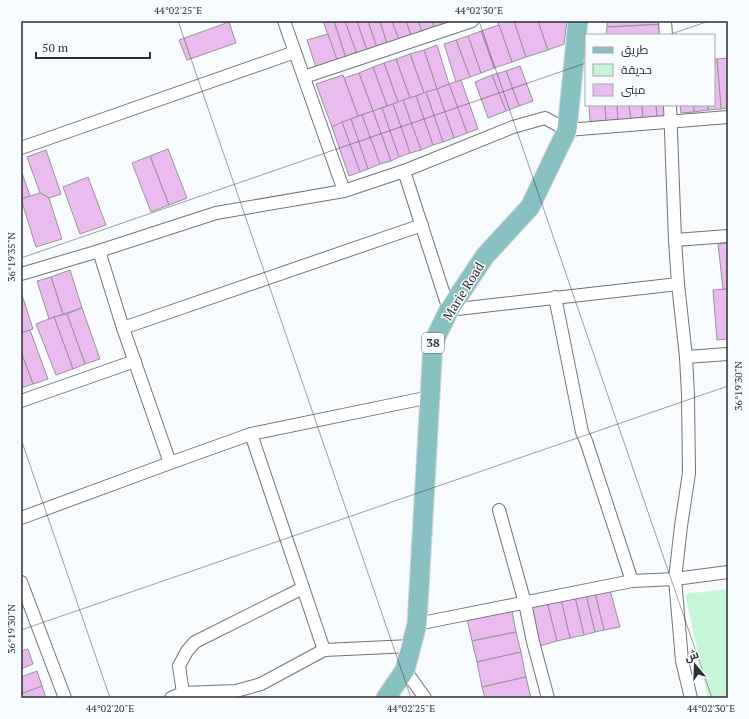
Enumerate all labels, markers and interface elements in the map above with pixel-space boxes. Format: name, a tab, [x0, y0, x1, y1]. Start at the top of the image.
text: 44°02'25"E	[154, 4, 202, 17]
text: 44°02'30"E	[455, 4, 503, 17]
scale bar	[36, 34, 150, 60]
legend	[585, 34, 715, 106]
text: 50 m	[42, 40, 69, 55]
text: طريق	[621, 42, 649, 57]
text: حديقة	[621, 62, 652, 77]
text: مبنى	[621, 82, 646, 97]
text: 36°19'35"N	[5, 232, 18, 282]
street label: Marie Road	[438, 258, 488, 324]
road number: 38	[422, 333, 444, 353]
text: 36°19'30"N	[732, 361, 745, 411]
text: 36°19'30"N	[5, 604, 18, 654]
north arrow	[675, 645, 715, 685]
text: ش	[683, 647, 701, 664]
text: 44°02'20"E	[86, 702, 134, 715]
text: 44°02'25"E	[387, 702, 435, 715]
text: 44°02'30"E	[687, 702, 735, 715]

